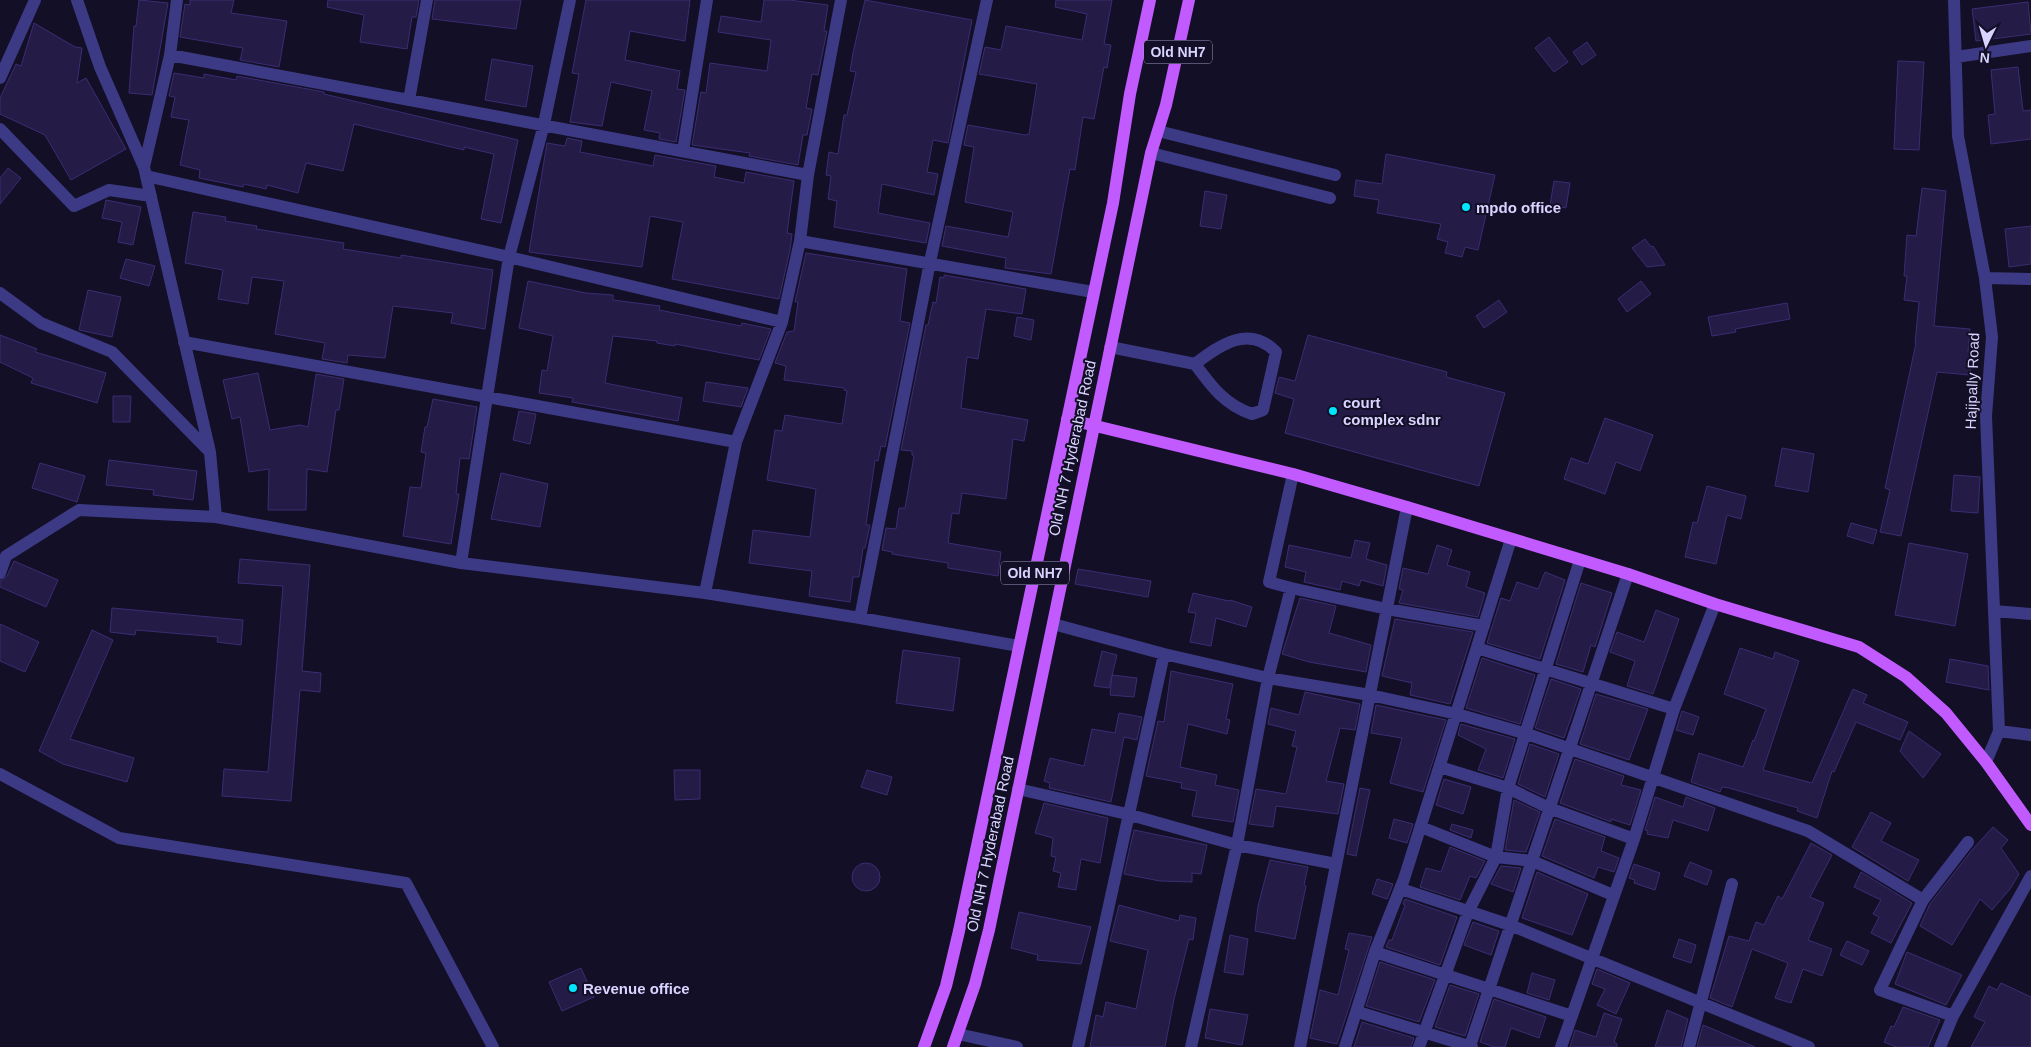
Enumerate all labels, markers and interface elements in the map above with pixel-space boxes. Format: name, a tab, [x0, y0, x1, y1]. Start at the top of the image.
north arrow	[1961, 20, 2011, 70]
road number: Old NH7	[1144, 41, 1212, 64]
text: N	[1979, 50, 1991, 66]
place label: mpdo office	[1476, 199, 1561, 216]
marker: mpdo office	[1460, 201, 1472, 213]
street label: Hajipally Road	[1962, 332, 1982, 430]
street label: Old NH 7 Hyderabad Road	[1045, 359, 1099, 537]
place label: court complex sdnr	[1343, 394, 1441, 428]
marker: court complex sdnr	[1327, 405, 1339, 417]
road number: Old NH7	[1001, 562, 1069, 584]
street label: Old NH 7 Hyderabad Road	[963, 755, 1017, 933]
place label: Revenue office	[583, 980, 690, 997]
marker: Revenue office	[567, 982, 579, 994]

